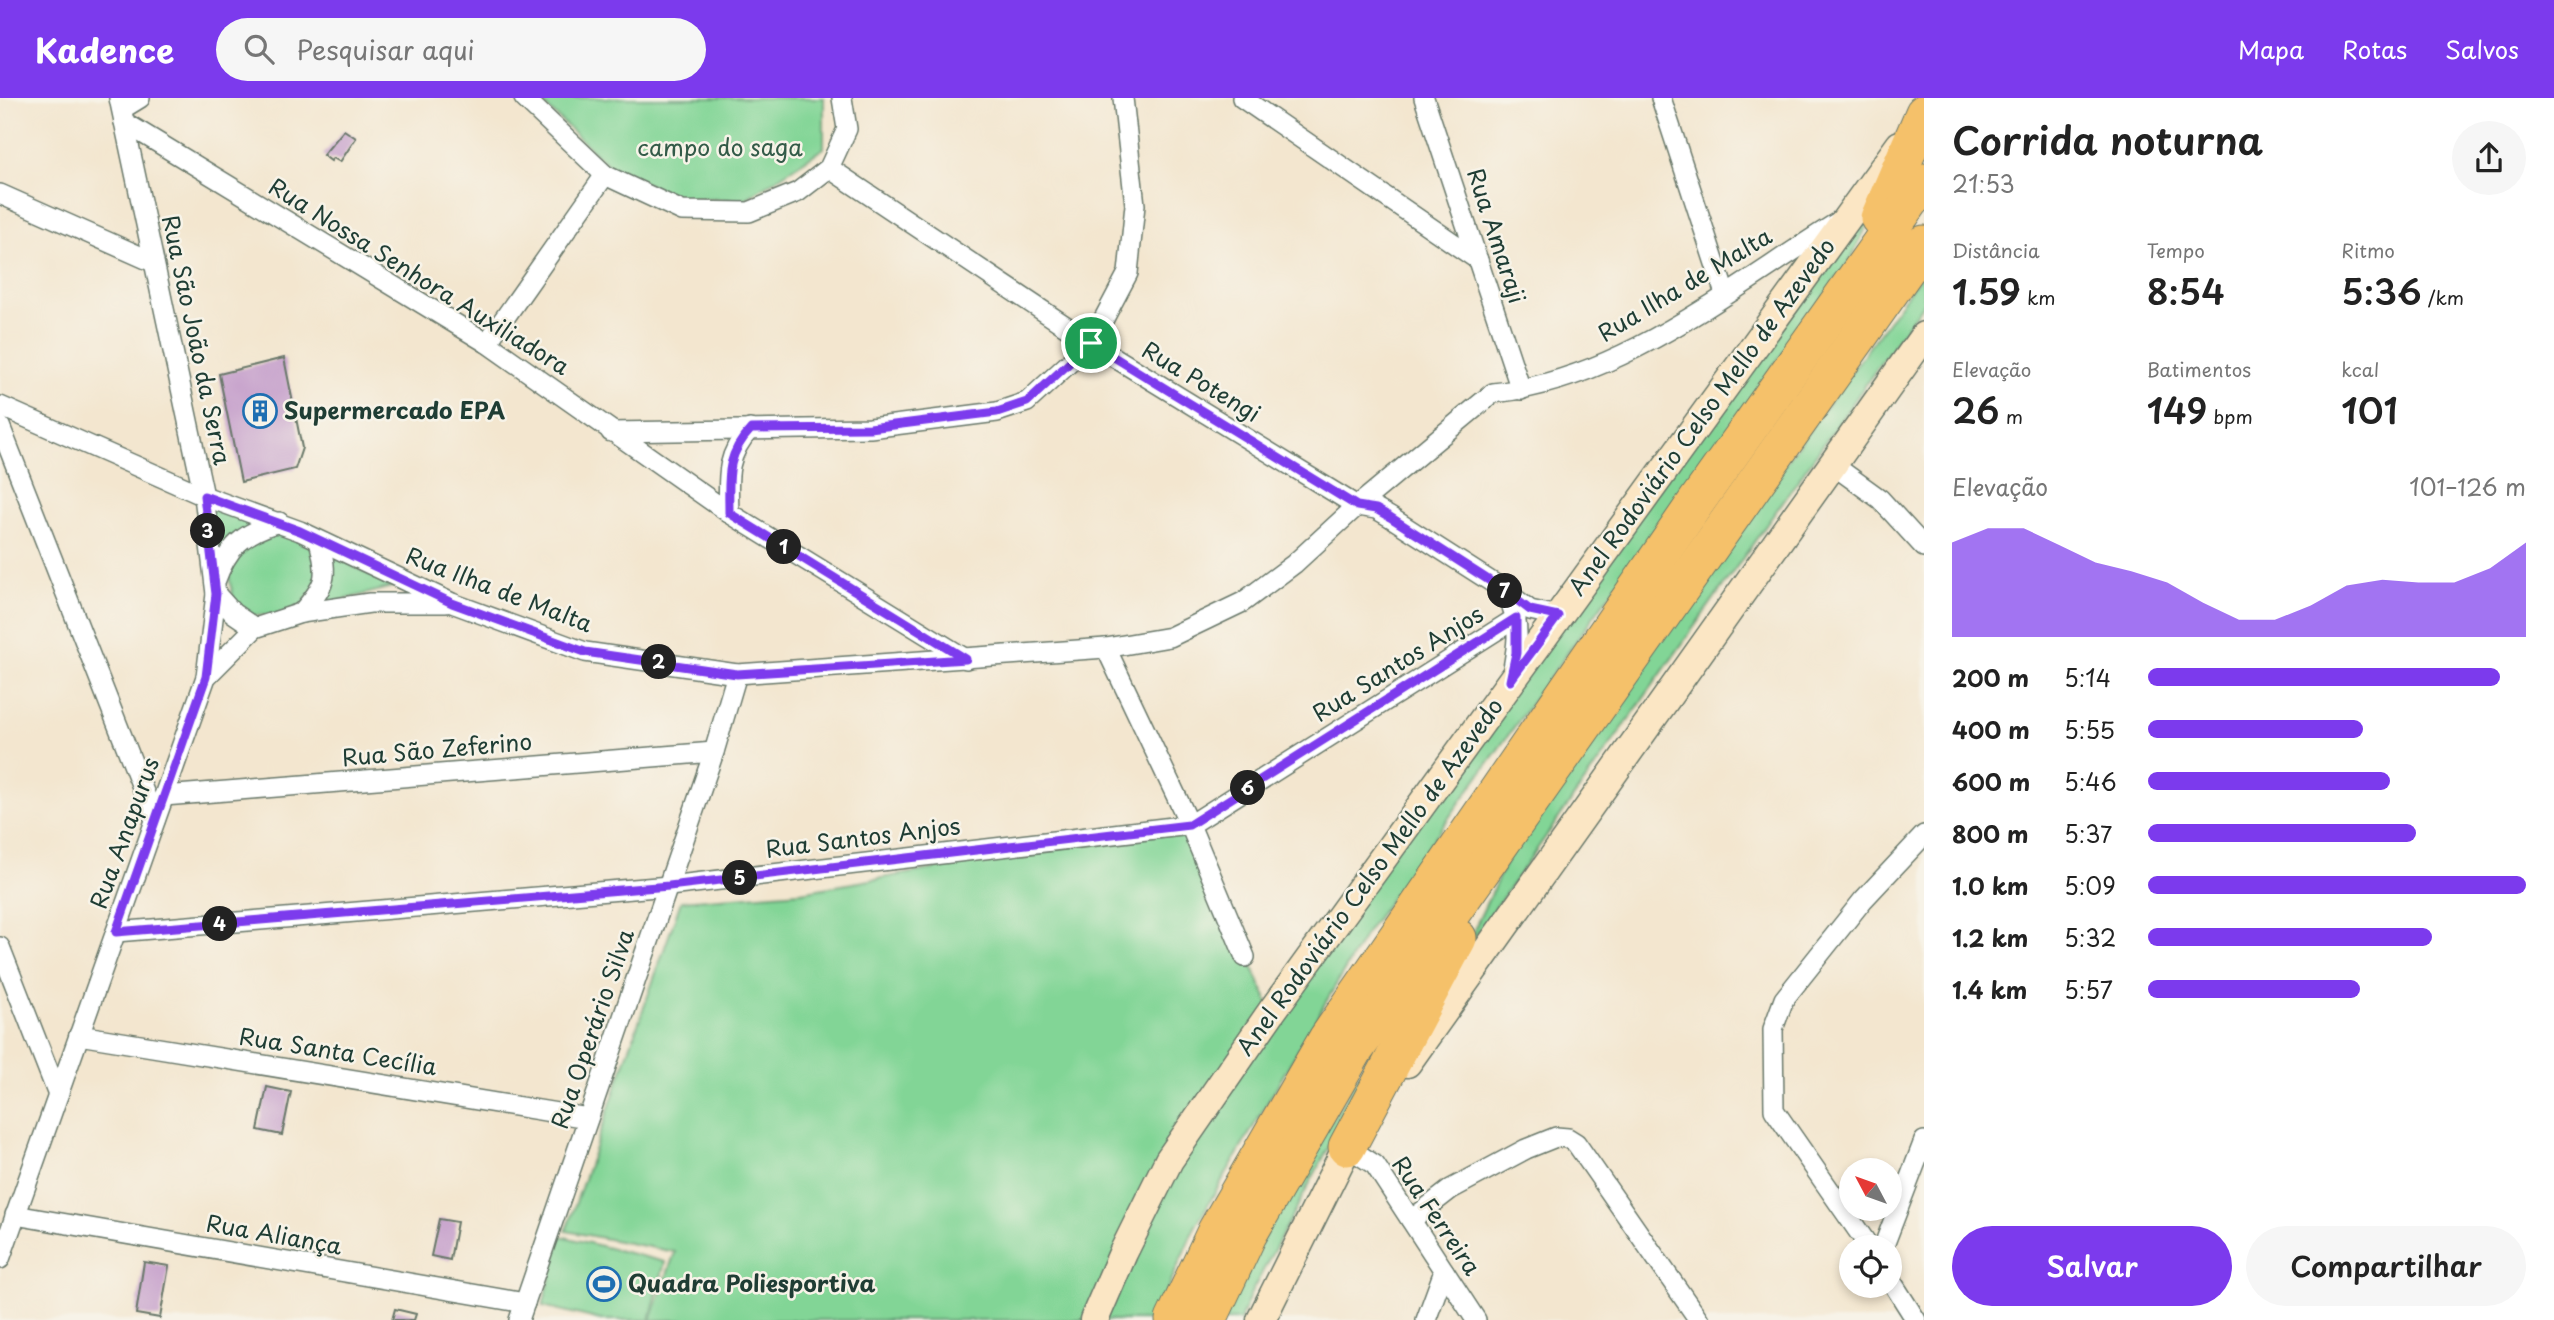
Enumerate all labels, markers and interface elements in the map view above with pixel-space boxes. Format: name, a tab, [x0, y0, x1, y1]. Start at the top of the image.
search box	[216, 18, 706, 81]
text: Kadence	[35, 24, 174, 74]
icon: search	[240, 30, 278, 68]
text: Pesquisar aqui	[296, 30, 475, 69]
text: Mapa	[2238, 31, 2304, 67]
text: Rotas	[2342, 31, 2407, 67]
text: Salvos	[2445, 31, 2519, 67]
text: Corrida noturna	[1952, 111, 2263, 168]
button: share	[2452, 121, 2526, 195]
park label: campo do saga	[637, 129, 803, 164]
street label: Rua Amaraji	[1459, 164, 1536, 308]
text: 21:53	[1952, 166, 2015, 201]
street label: Rua Nossa Senhora Auxiliadora	[263, 168, 577, 383]
street label: Rua São João da Serra	[154, 212, 241, 468]
street label: Rua Ilha de Malta	[1591, 218, 1778, 350]
street label: Anel Rodoviário Celso Mello de Azevedo	[1559, 230, 1843, 602]
text: Distância	[1952, 236, 2040, 264]
text: Tempo	[2147, 236, 2205, 264]
text: Ritmo	[2341, 236, 2395, 264]
text: 1.59	[1952, 264, 2021, 317]
text: 8:54	[2147, 264, 2225, 317]
text: 5:36	[2341, 264, 2422, 317]
text: km	[2021, 283, 2055, 311]
text: /km	[2422, 283, 2464, 311]
pin	[1061, 313, 1121, 373]
icon: arrive	[1072, 324, 1110, 362]
street label: Rua Potengi	[1136, 332, 1268, 430]
text: Elevação	[1952, 355, 2031, 383]
text: Batimentos	[2147, 355, 2251, 383]
text: kcal	[2341, 355, 2379, 383]
text: 26	[1952, 383, 2000, 436]
text: 149	[2147, 383, 2207, 436]
text: 101	[2341, 383, 2398, 436]
building icon: Supermercado EPA	[241, 392, 279, 430]
place label: Supermercado EPA	[284, 392, 505, 427]
text: m	[2000, 402, 2023, 430]
text: bpm	[2207, 402, 2253, 430]
text: Elevação	[1952, 469, 2048, 504]
text: 101–126 m	[2409, 469, 2526, 504]
pin: 3	[190, 514, 226, 548]
text: 3	[201, 516, 214, 544]
pin: 1	[766, 530, 802, 564]
text: 1	[779, 532, 788, 560]
street label: Rua Ilha de Malta	[401, 537, 599, 641]
pin: 7	[1488, 574, 1522, 608]
text: 7	[1499, 576, 1510, 604]
street label: Rua Santos Anjos	[1305, 596, 1490, 729]
pin: 2	[642, 644, 676, 680]
text: 2	[652, 647, 665, 675]
text: 200 m	[1952, 660, 2029, 695]
text: 5:14	[2064, 660, 2111, 695]
street label: Anel Rodoviário Celso Mello de Azevedo	[1227, 690, 1511, 1062]
text: 400 m	[1952, 712, 2030, 747]
text: 5:55	[2064, 712, 2115, 747]
street label: Rua São Zeferino	[340, 723, 533, 774]
street label: Rua Anapurus	[80, 752, 167, 913]
text: 600 m	[1952, 764, 2030, 799]
text: 5:46	[2064, 764, 2117, 799]
pin: 6	[1230, 770, 1266, 806]
text: 6	[1241, 773, 1254, 801]
street label: Rua Santos Anjos	[763, 807, 962, 866]
text: 800 m	[1952, 816, 2029, 851]
text: 5:37	[2064, 816, 2112, 851]
pin: 5	[722, 860, 758, 896]
text: 5	[733, 863, 746, 891]
text: 1.0 km	[1952, 868, 2029, 903]
text: 5:09	[2064, 868, 2116, 903]
pin: 4	[202, 906, 238, 942]
text: 4	[213, 909, 226, 937]
text: 1.2 km	[1952, 920, 2028, 955]
text: 5:32	[2064, 920, 2116, 955]
street label: Rua Operário Silva	[541, 924, 642, 1133]
text: 1.4 km	[1952, 972, 2027, 1007]
text: 5:57	[2064, 972, 2113, 1007]
street label: Rua Santa Cecília	[237, 1018, 440, 1083]
street label: Rua Ferreira	[1384, 1148, 1490, 1282]
north arrow	[1839, 1158, 1902, 1222]
map controls	[1839, 1158, 1902, 1298]
street label: Rua Aliança	[204, 1204, 345, 1263]
button: Salvar	[1952, 1226, 2232, 1306]
button: Compartilhar	[2246, 1226, 2526, 1306]
button: locate	[1839, 1235, 1902, 1298]
sports icon: Quadra Poliesportiva	[585, 1265, 623, 1303]
place label: Quadra Poliesportiva	[628, 1265, 875, 1300]

